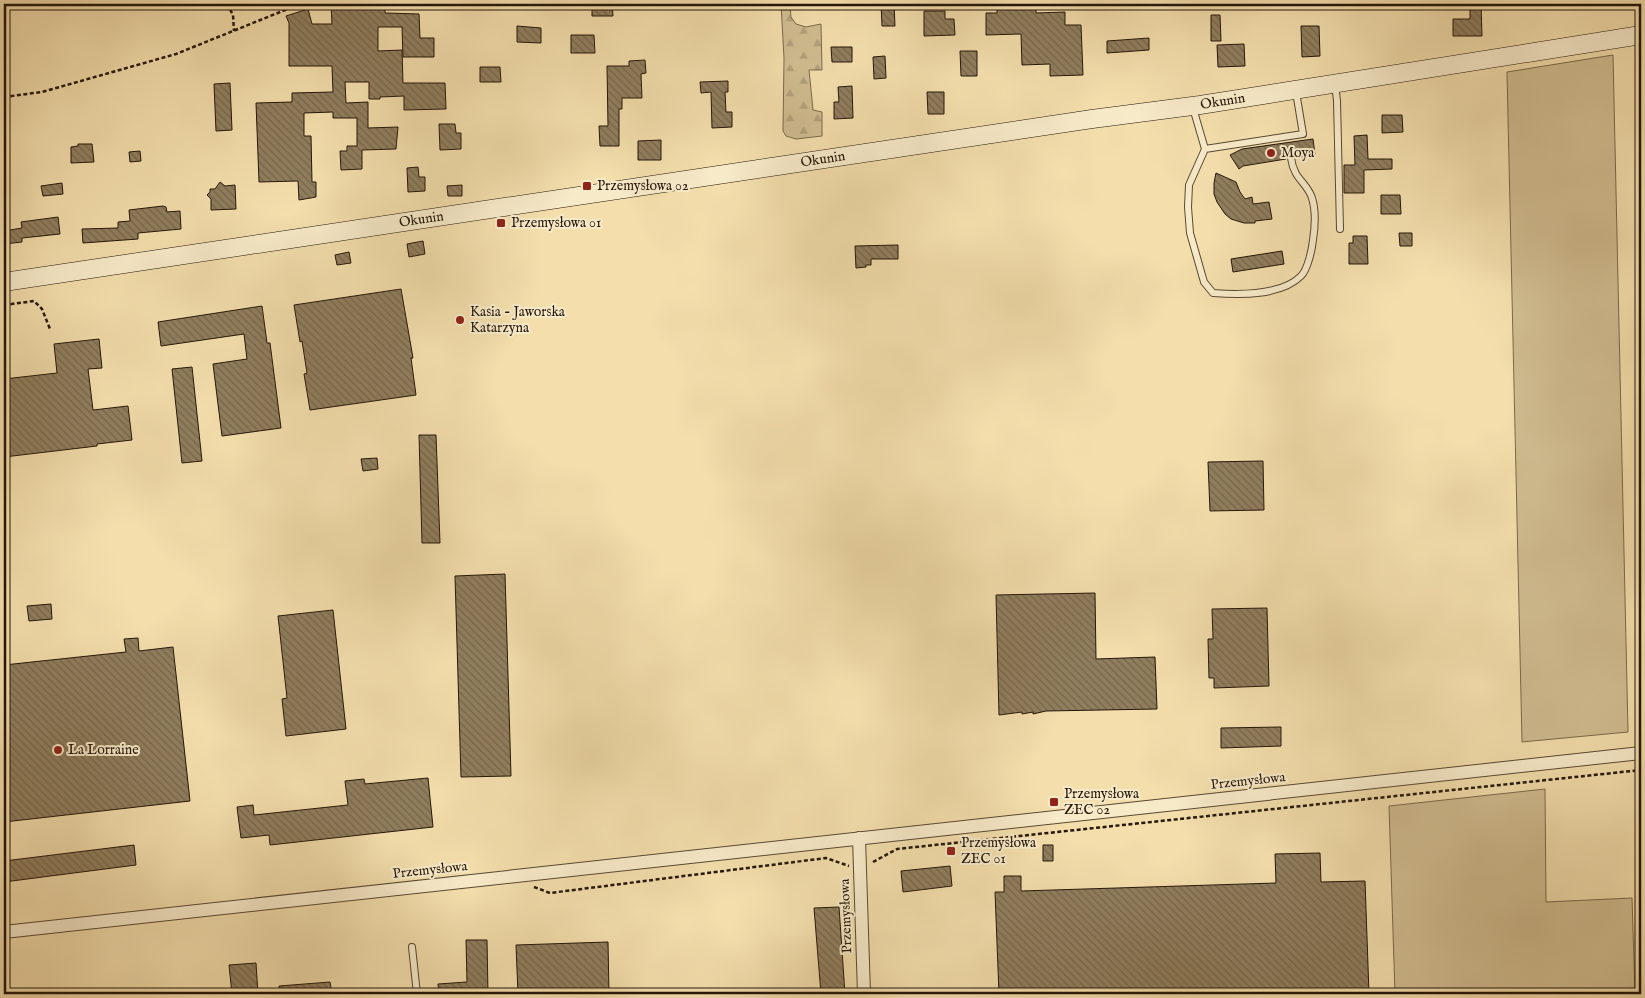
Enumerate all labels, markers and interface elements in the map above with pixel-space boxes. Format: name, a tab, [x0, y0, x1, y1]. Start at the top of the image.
street label: Okunin	[1199, 89, 1247, 114]
place label: Moya	[1281, 144, 1315, 162]
street label: Okunin	[799, 147, 847, 172]
marker: Moya	[1265, 147, 1277, 159]
place label: Przemysłowa 02	[597, 177, 689, 195]
marker: Przemysłowa 02	[581, 180, 593, 192]
street label: Okunin	[398, 207, 445, 232]
place label: Przemysłowa 01	[511, 214, 601, 232]
marker: Przemysłowa 01	[495, 217, 507, 229]
place label: Kasia - Jaworska Katarzyna	[470, 303, 566, 337]
marker: Kasia - Jaworska Katarzyna	[454, 314, 466, 326]
place label: La Lorraine	[68, 741, 139, 759]
marker: La Lorraine	[52, 744, 64, 756]
street label: Przemysłowa	[1210, 768, 1287, 794]
place label: Przemysłowa ZEC 02	[1064, 785, 1140, 819]
marker: Przemysłowa ZEC 02	[1048, 796, 1060, 808]
place label: Przemysłowa ZEC 01	[961, 834, 1037, 868]
marker: Przemysłowa ZEC 01	[945, 845, 957, 857]
street label: Przemysłowa	[392, 857, 469, 883]
street label: Przemysłowa	[836, 877, 856, 954]

